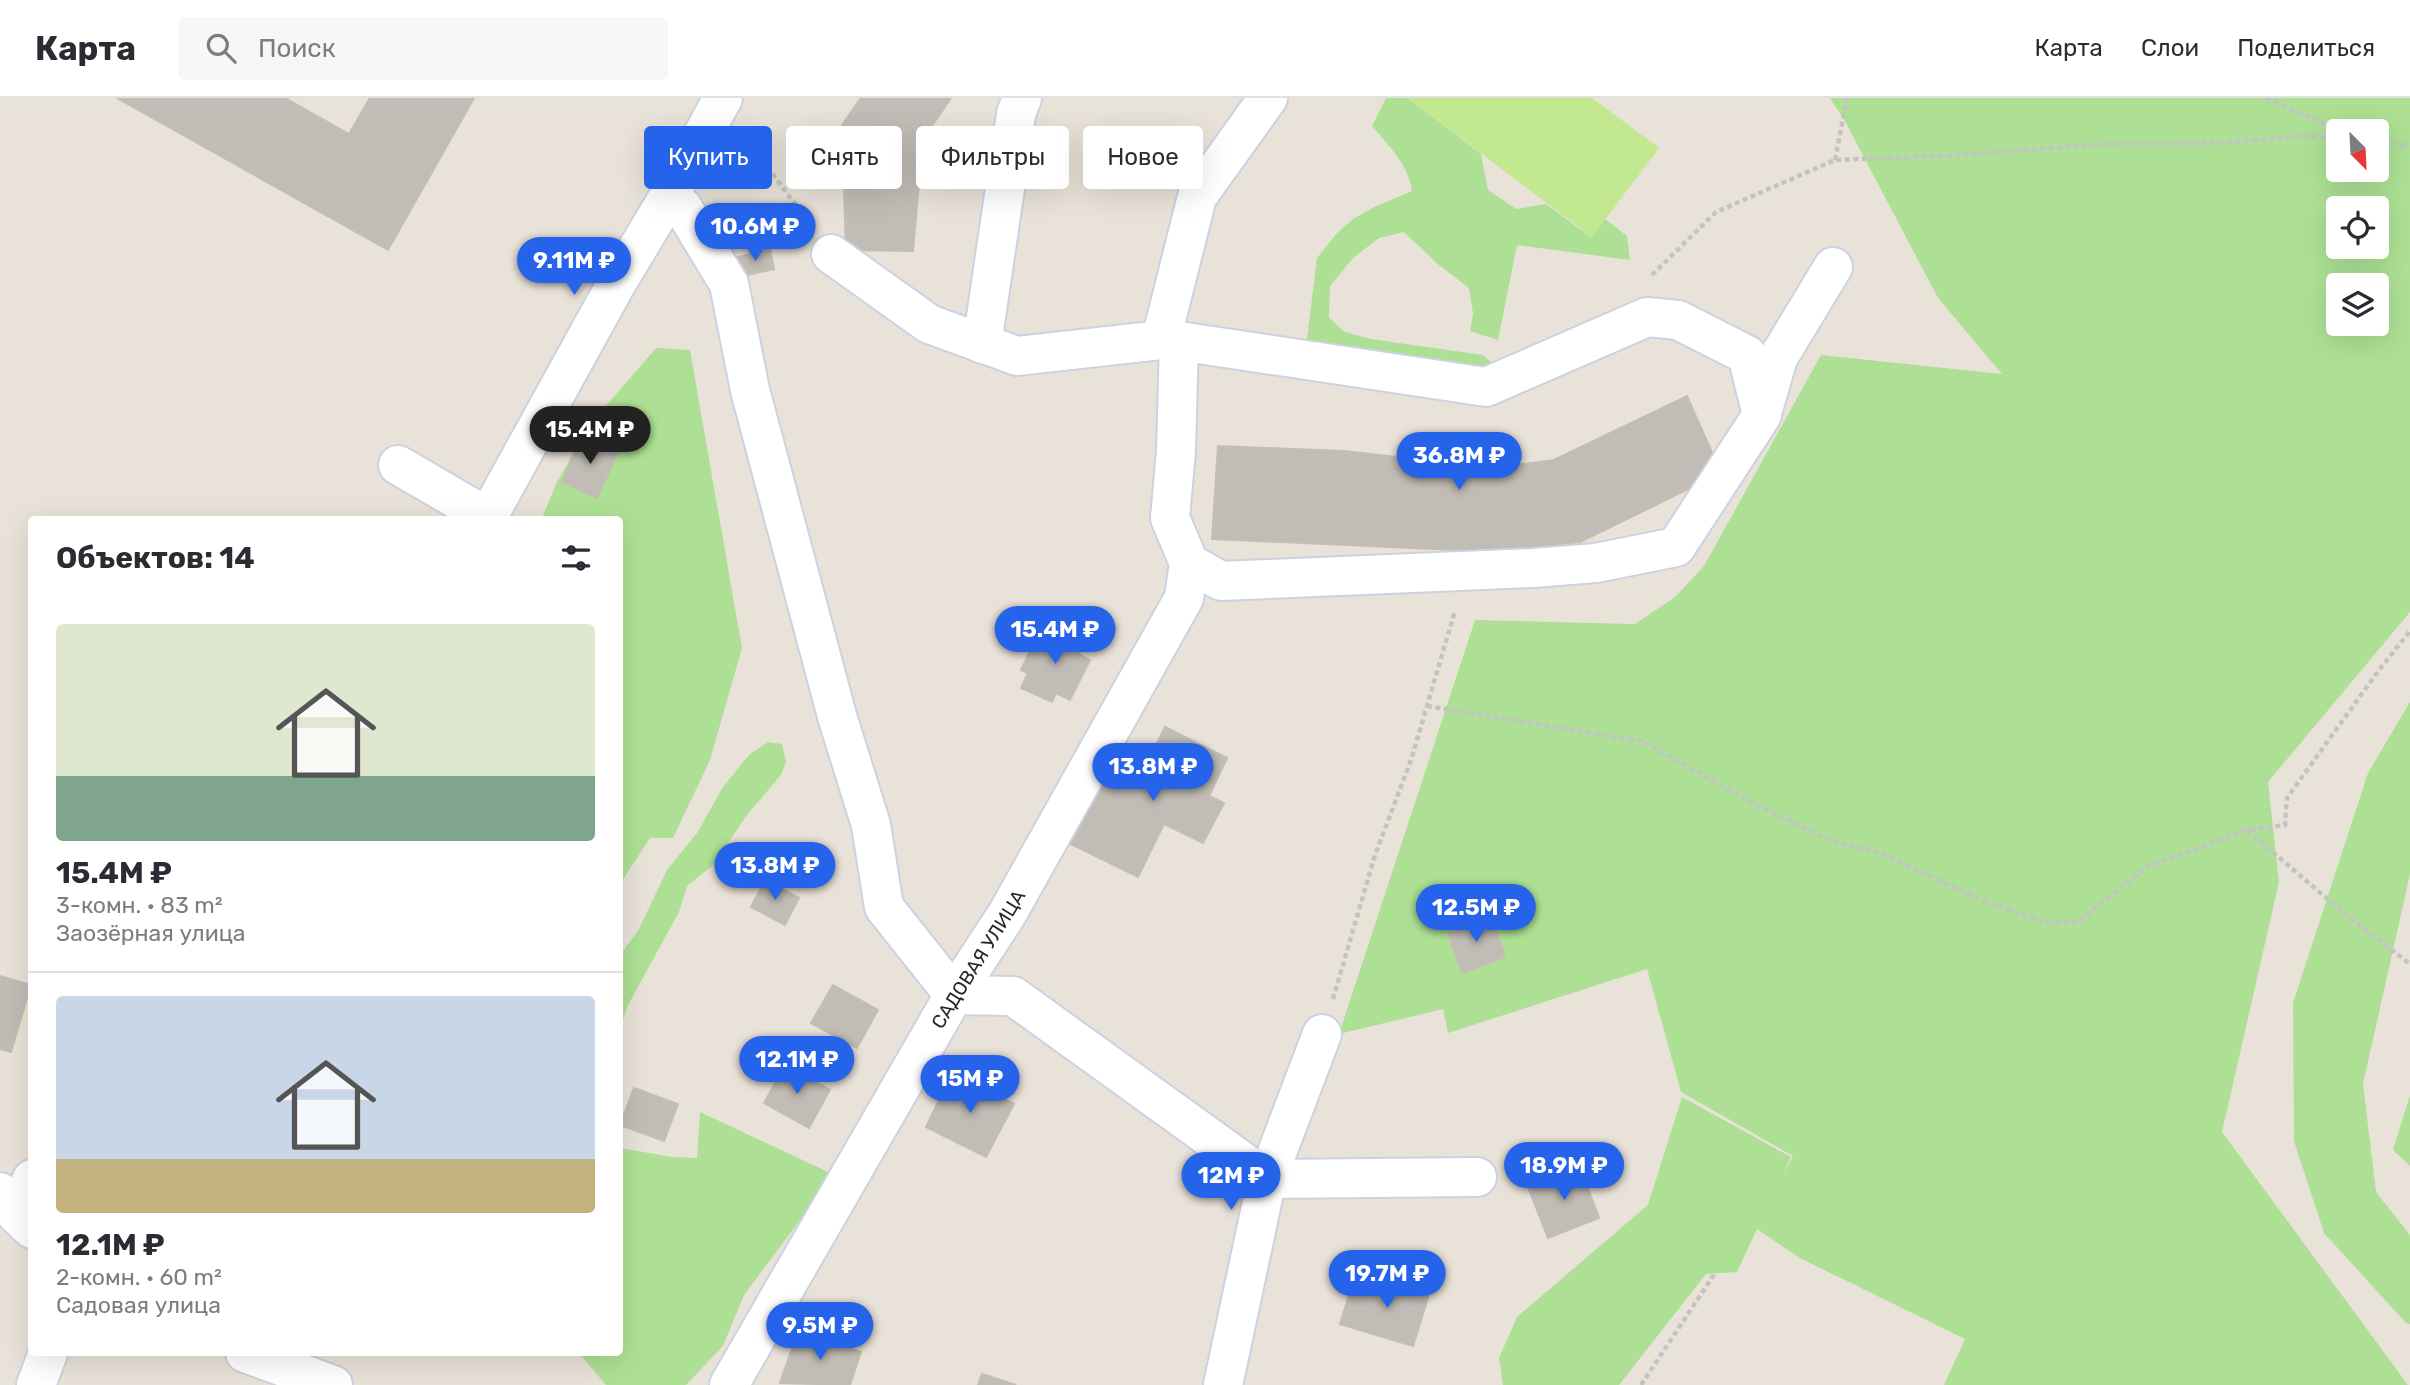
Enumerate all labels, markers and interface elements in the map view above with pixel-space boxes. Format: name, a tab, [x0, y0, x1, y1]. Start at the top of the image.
search box	[178, 17, 668, 80]
text: Карта	[35, 29, 136, 68]
icon: search	[202, 29, 240, 67]
text: Поиск	[258, 33, 336, 64]
text: Карта	[2034, 34, 2103, 62]
text: Слои	[2141, 34, 2199, 62]
text: Поделиться	[2237, 34, 2375, 62]
north arrow	[2326, 119, 2389, 182]
map controls	[2326, 119, 2389, 336]
chip: Купить	[644, 126, 772, 189]
chip: Снять	[786, 126, 902, 189]
chip: Фильтры	[916, 126, 1069, 189]
chip: Новое	[1083, 126, 1203, 189]
button: locate	[2326, 196, 2389, 259]
pin: 10.6M ₽	[690, 204, 820, 263]
text: 10.6M ₽	[711, 212, 799, 240]
pin: 9.11M ₽	[509, 238, 639, 297]
text: 9.11M ₽	[533, 246, 615, 274]
button: layers	[2326, 273, 2389, 336]
pin: 15.4M ₽	[525, 406, 655, 466]
text: 15.4M ₽	[546, 415, 634, 443]
pin: 36.8M ₽	[1394, 432, 1524, 492]
text: 36.8M ₽	[1413, 441, 1505, 469]
icon: filters	[557, 539, 595, 577]
text: Объектов: 14	[56, 540, 255, 576]
pin: 15.4M ₽	[990, 606, 1120, 666]
text: 15.4M ₽	[1011, 615, 1099, 643]
icon: home	[263, 670, 389, 796]
pin: 13.8M ₽	[1088, 744, 1218, 803]
text: 13.8M ₽	[1108, 752, 1198, 780]
pin: 13.8M ₽	[710, 842, 840, 902]
text: 13.8M ₽	[730, 851, 820, 879]
text: 15.4M ₽	[56, 855, 172, 891]
pin: 12.5M ₽	[1411, 884, 1541, 944]
street label: САДОВАЯ УЛИЦА	[927, 885, 1030, 1033]
text: 3-комн. · 83 m²	[56, 891, 223, 919]
text: 12.5M ₽	[1432, 893, 1520, 921]
text: Заозёрная улица	[56, 919, 246, 947]
pin: 12.1M ₽	[732, 1037, 862, 1096]
icon: home	[263, 1042, 389, 1168]
text: 12.1M ₽	[755, 1045, 839, 1073]
pin: 15M ₽	[921, 1056, 1019, 1115]
text: 15M ₽	[937, 1064, 1003, 1092]
pin: 18.9M ₽	[1499, 1142, 1629, 1202]
text: 18.9M ₽	[1520, 1151, 1608, 1179]
pin: 12M ₽	[1182, 1152, 1280, 1212]
text: 12M ₽	[1198, 1161, 1264, 1189]
text: 12.1M ₽	[56, 1227, 165, 1263]
pin: 19.7M ₽	[1322, 1250, 1452, 1310]
text: 19.7M ₽	[1345, 1259, 1429, 1287]
text: 2-комн. · 60 m²	[56, 1263, 222, 1291]
text: Садовая улица	[56, 1291, 221, 1319]
pin: 9.5M ₽	[763, 1302, 877, 1362]
text: 9.5M ₽	[782, 1311, 858, 1339]

